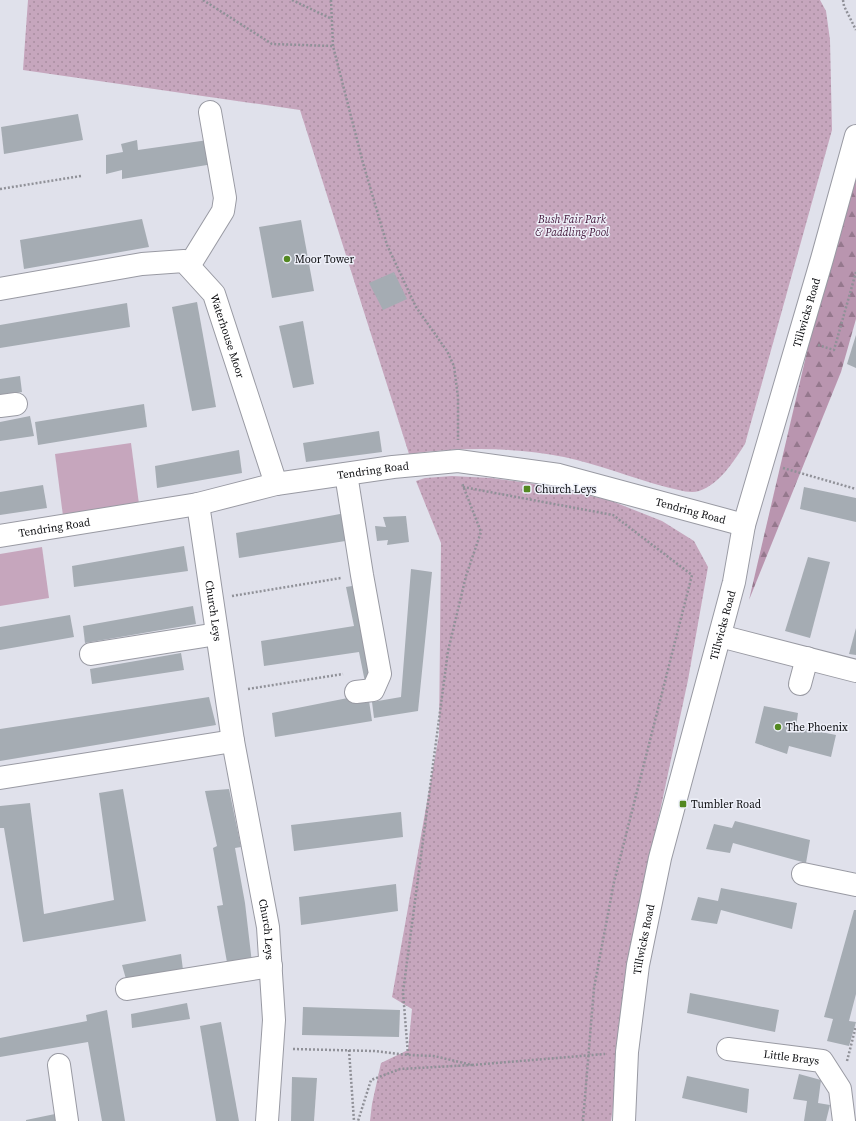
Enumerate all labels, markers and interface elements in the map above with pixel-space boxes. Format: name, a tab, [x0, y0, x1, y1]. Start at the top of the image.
park label: Bush Fair Park & Paddling Pool	[535, 212, 610, 240]
place label: Moor Tower	[295, 252, 354, 267]
marker: Moor Tower	[282, 254, 292, 264]
street label: Tillwicks Road	[790, 276, 824, 349]
street label: Waterhouse Moor	[206, 292, 248, 380]
street label: Tendring Road	[336, 459, 410, 483]
place label: Church Leys	[535, 482, 596, 497]
marker: Church Leys	[522, 484, 532, 494]
street label: Tendring Road	[654, 494, 728, 528]
street label: Tendring Road	[18, 514, 92, 541]
street label: Church Leys	[201, 579, 225, 643]
street label: Tillwicks Road	[706, 588, 740, 662]
place label: The Phoenix	[786, 720, 848, 735]
marker: The Phoenix	[773, 722, 783, 732]
place label: Tumbler Road	[691, 797, 762, 812]
marker: Tumbler Road	[678, 799, 688, 809]
street label: Church Leys	[255, 898, 277, 960]
street label: Tillwicks Road	[630, 902, 658, 975]
street label: Little Brays	[763, 1047, 820, 1069]

